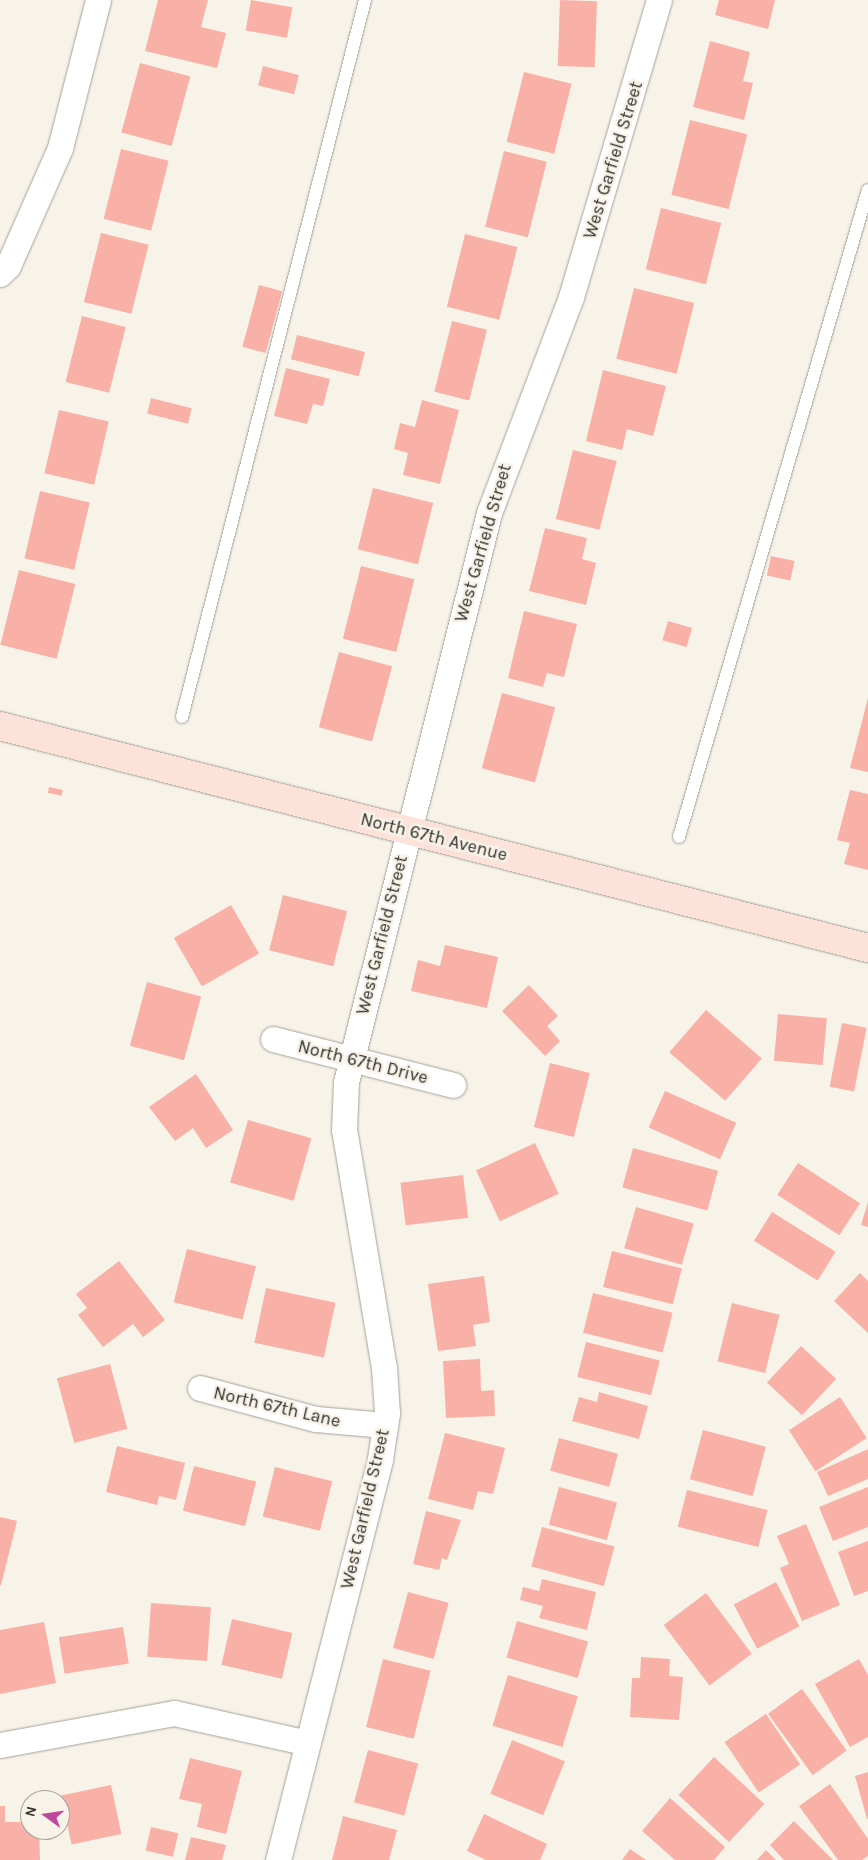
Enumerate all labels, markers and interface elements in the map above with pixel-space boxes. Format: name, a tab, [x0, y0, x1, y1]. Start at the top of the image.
street label: West Garfield Street	[579, 79, 647, 241]
street label: West Garfield Street	[450, 461, 516, 625]
street label: North 67th Avenue	[358, 808, 510, 866]
street label: West Garfield Street	[352, 853, 412, 1017]
street label: North 67th Drive	[296, 1035, 430, 1089]
street label: North 67th Lane	[211, 1382, 343, 1432]
street label: West Garfield Street	[336, 1427, 394, 1591]
north arrow	[20, 1790, 70, 1840]
text: N	[21, 1805, 40, 1818]

